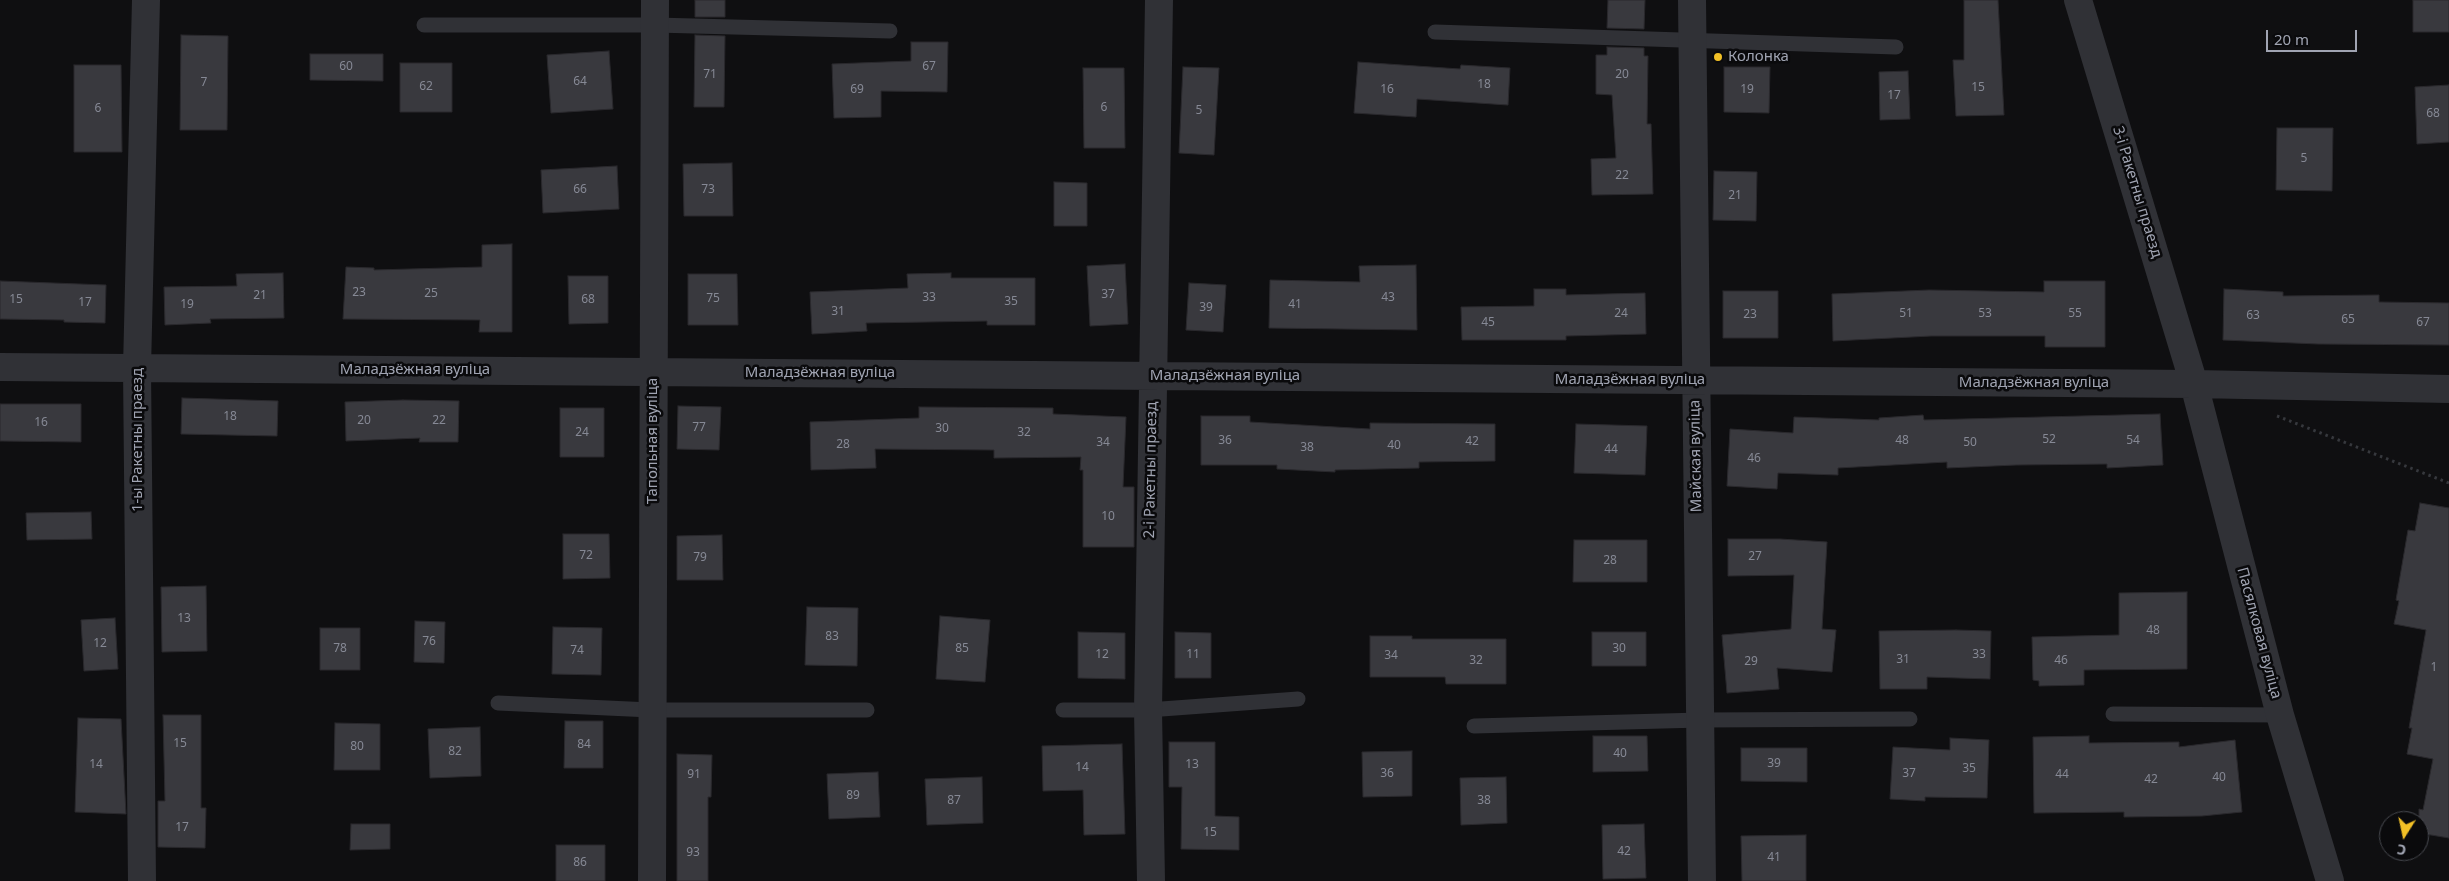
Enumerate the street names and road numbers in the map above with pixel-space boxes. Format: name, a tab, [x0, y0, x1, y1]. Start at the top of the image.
street label: 3-і Ракетны праезд	[2108, 124, 2166, 260]
street label: Маладзёжная вуліца	[340, 361, 490, 379]
street label: Маладзёжная вуліца	[745, 364, 895, 382]
street label: Маладзёжная вуліца	[1150, 367, 1300, 385]
street label: 1-ы Ракетны праезд	[129, 368, 147, 512]
street label: Маладзёжная вуліца	[1555, 371, 1705, 389]
street label: Маладзёжная вуліца	[1959, 374, 2109, 392]
street label: Тапольная вуліца	[644, 378, 662, 504]
street label: Майская вуліца	[1686, 400, 1706, 512]
street label: 2-і Ракетны праезд	[1141, 401, 1161, 539]
street label: Пасялковая вуліца	[2233, 565, 2285, 701]

